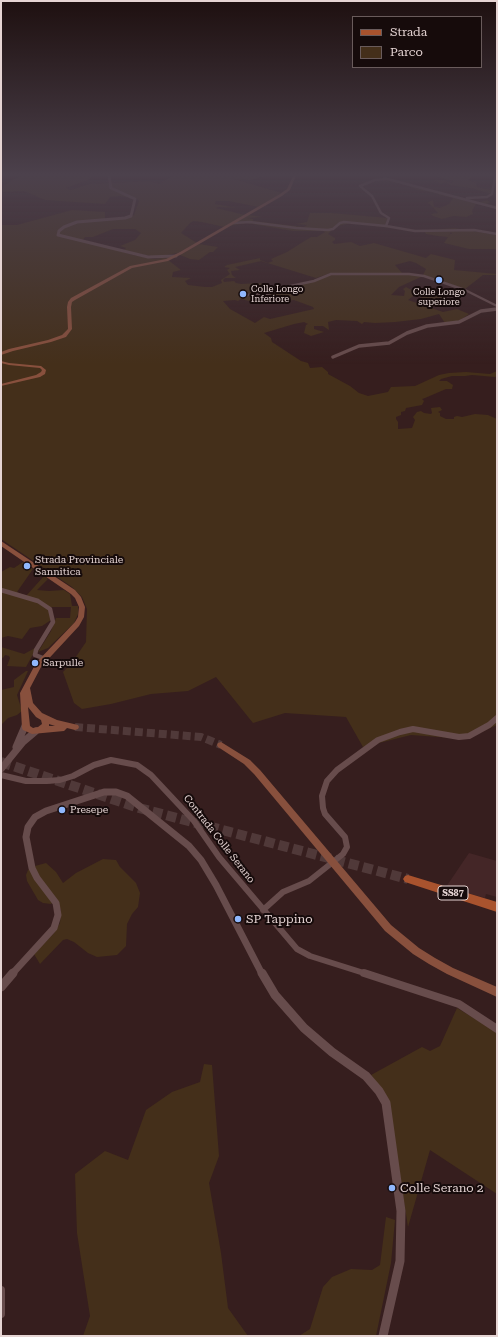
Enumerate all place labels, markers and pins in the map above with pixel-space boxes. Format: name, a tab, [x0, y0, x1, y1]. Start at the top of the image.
marker: Colle Longo superiore	[434, 275, 444, 285]
place label: Colle Longo Inferiore	[251, 284, 303, 305]
place label: Colle Longo superiore	[413, 287, 465, 308]
marker: Colle Longo Inferiore	[238, 289, 248, 299]
place label: Strada Provinciale Sannitica	[35, 554, 123, 578]
marker: Strada Provinciale Sannitica	[22, 561, 32, 571]
place label: Sarpulle	[43, 657, 83, 669]
marker: Sarpulle	[30, 658, 40, 668]
place label: Presepe	[70, 804, 108, 816]
marker: Presepe	[57, 805, 67, 815]
place label: SP Tappino	[246, 912, 313, 926]
marker: SP Tappino	[233, 914, 243, 924]
place label: Colle Serano 2	[400, 1181, 483, 1195]
marker: Colle Serano 2	[387, 1183, 397, 1193]

